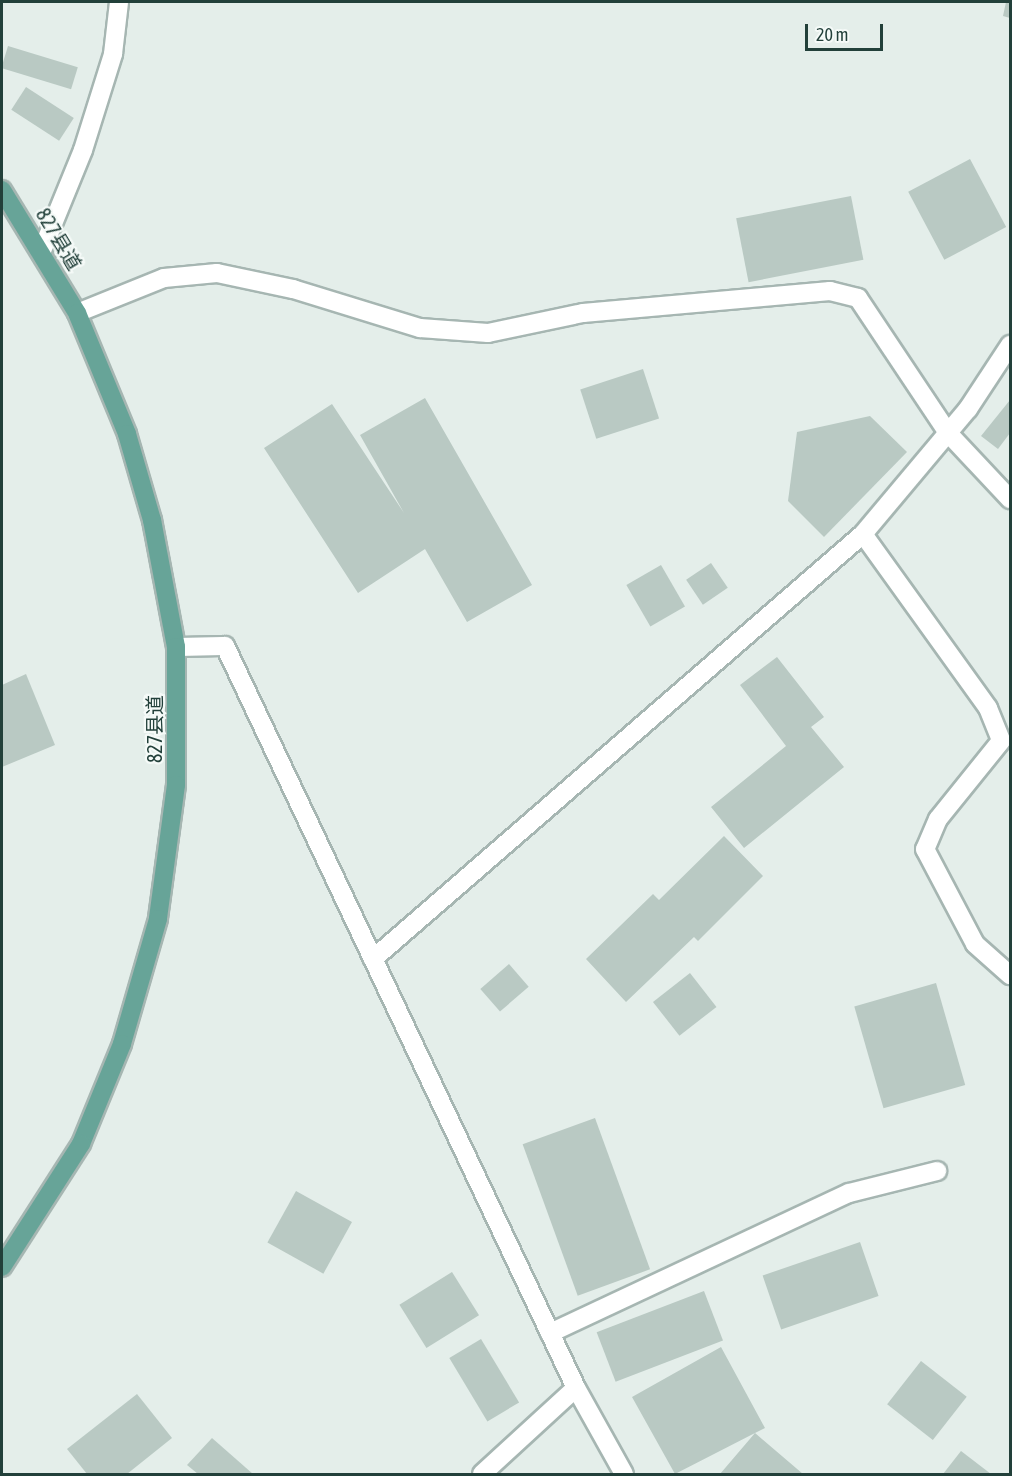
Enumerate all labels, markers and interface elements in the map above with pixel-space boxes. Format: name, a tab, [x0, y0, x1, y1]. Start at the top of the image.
scale bar	[808, 12, 886, 50]
text: 20 m	[816, 24, 848, 45]
street label: 827县道	[31, 204, 87, 274]
street label: 827县道	[142, 695, 166, 763]

